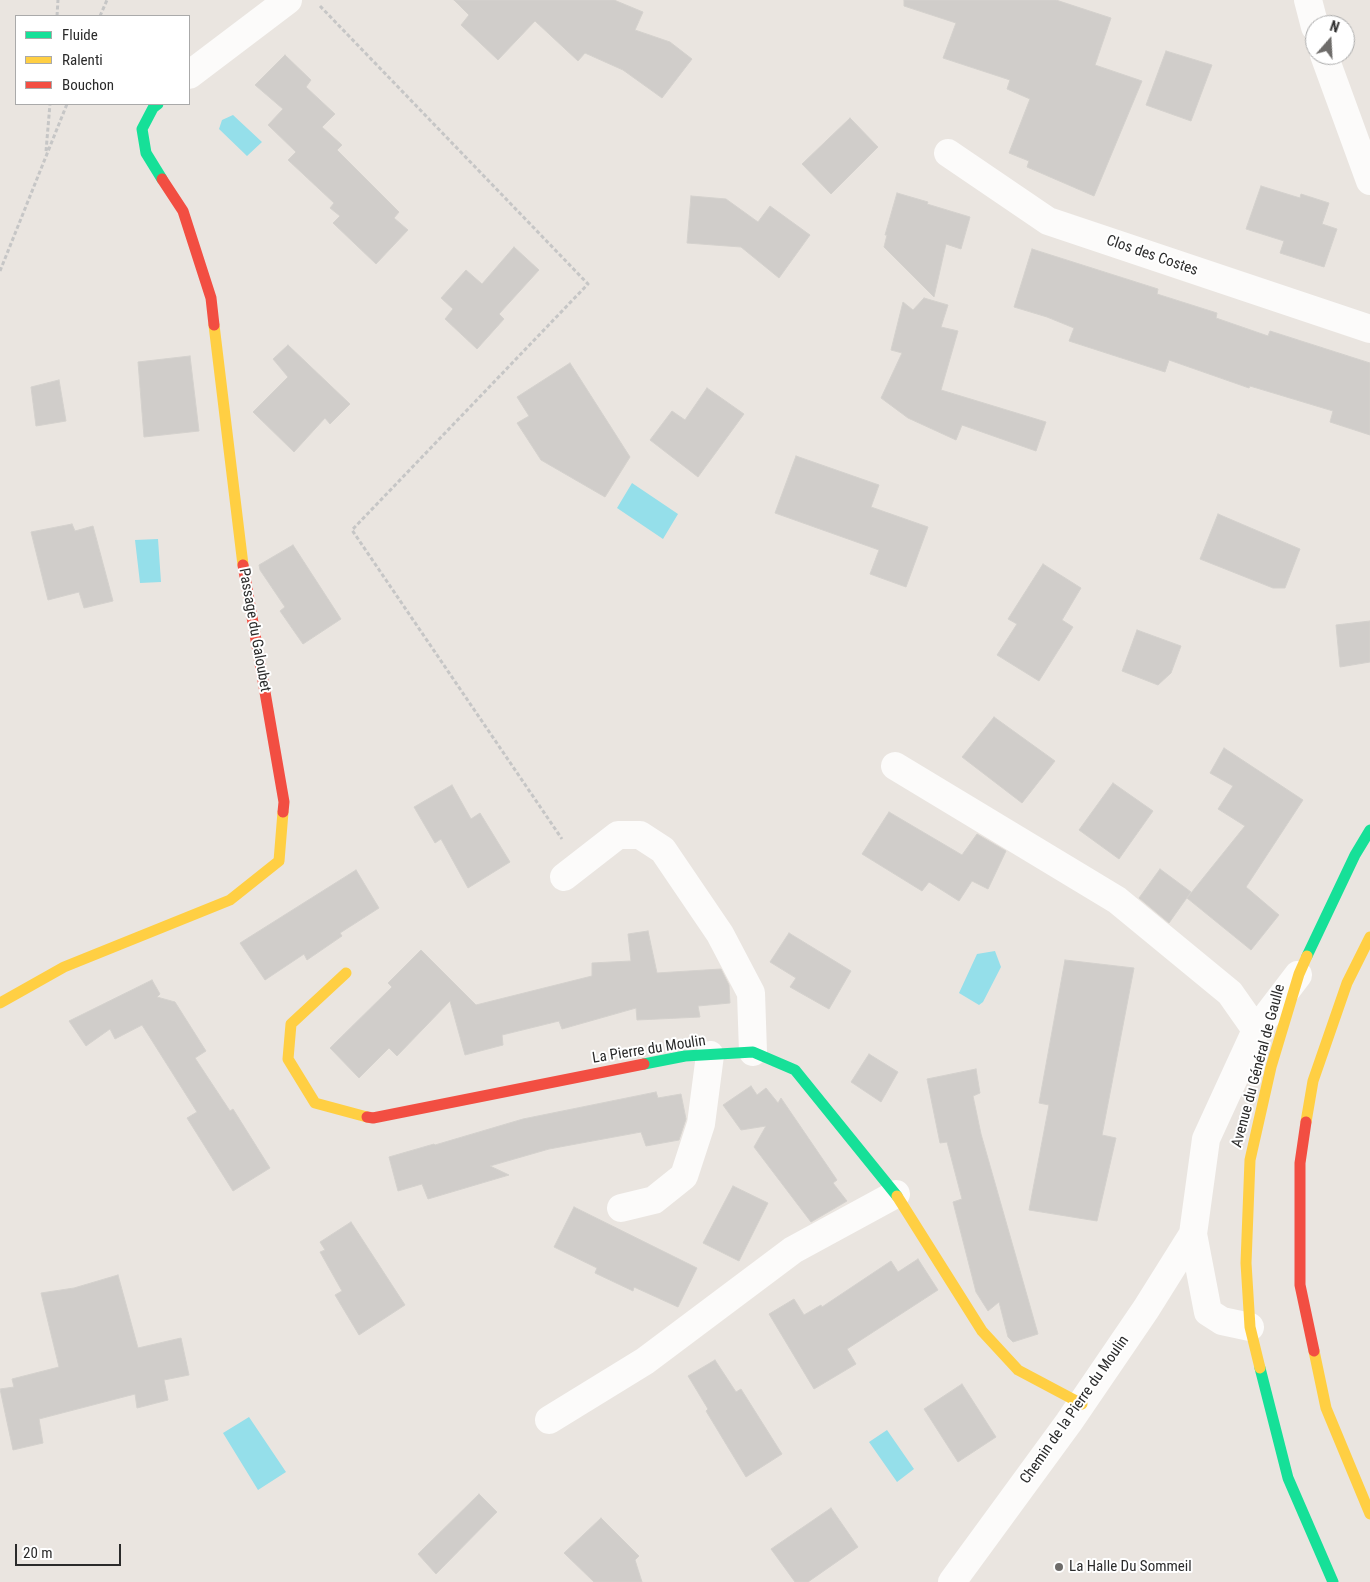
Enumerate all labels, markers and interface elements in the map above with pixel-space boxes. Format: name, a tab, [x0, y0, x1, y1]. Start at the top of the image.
legend	[15, 15, 190, 105]
north arrow	[1305, 15, 1355, 65]
text: N	[1328, 18, 1341, 36]
text: Fluide	[62, 26, 98, 44]
text: Ralenti	[62, 51, 103, 69]
text: Bouchon	[62, 76, 114, 94]
street label: Clos des Costes	[1104, 232, 1200, 280]
street label: Passage du Galoubet	[234, 567, 274, 693]
street label: Avenue du Général de Gaulle	[1229, 982, 1289, 1150]
street label: La Pierre du Moulin	[591, 1032, 707, 1068]
street label: Chemin de la Pierre du Moulin	[1017, 1332, 1133, 1488]
scale bar	[18, 1534, 124, 1566]
text: 20 m	[23, 1544, 53, 1562]
place label: La Halle Du Sommeil	[1069, 1558, 1192, 1576]
marker: La Halle Du Sommeil	[1053, 1561, 1065, 1573]

